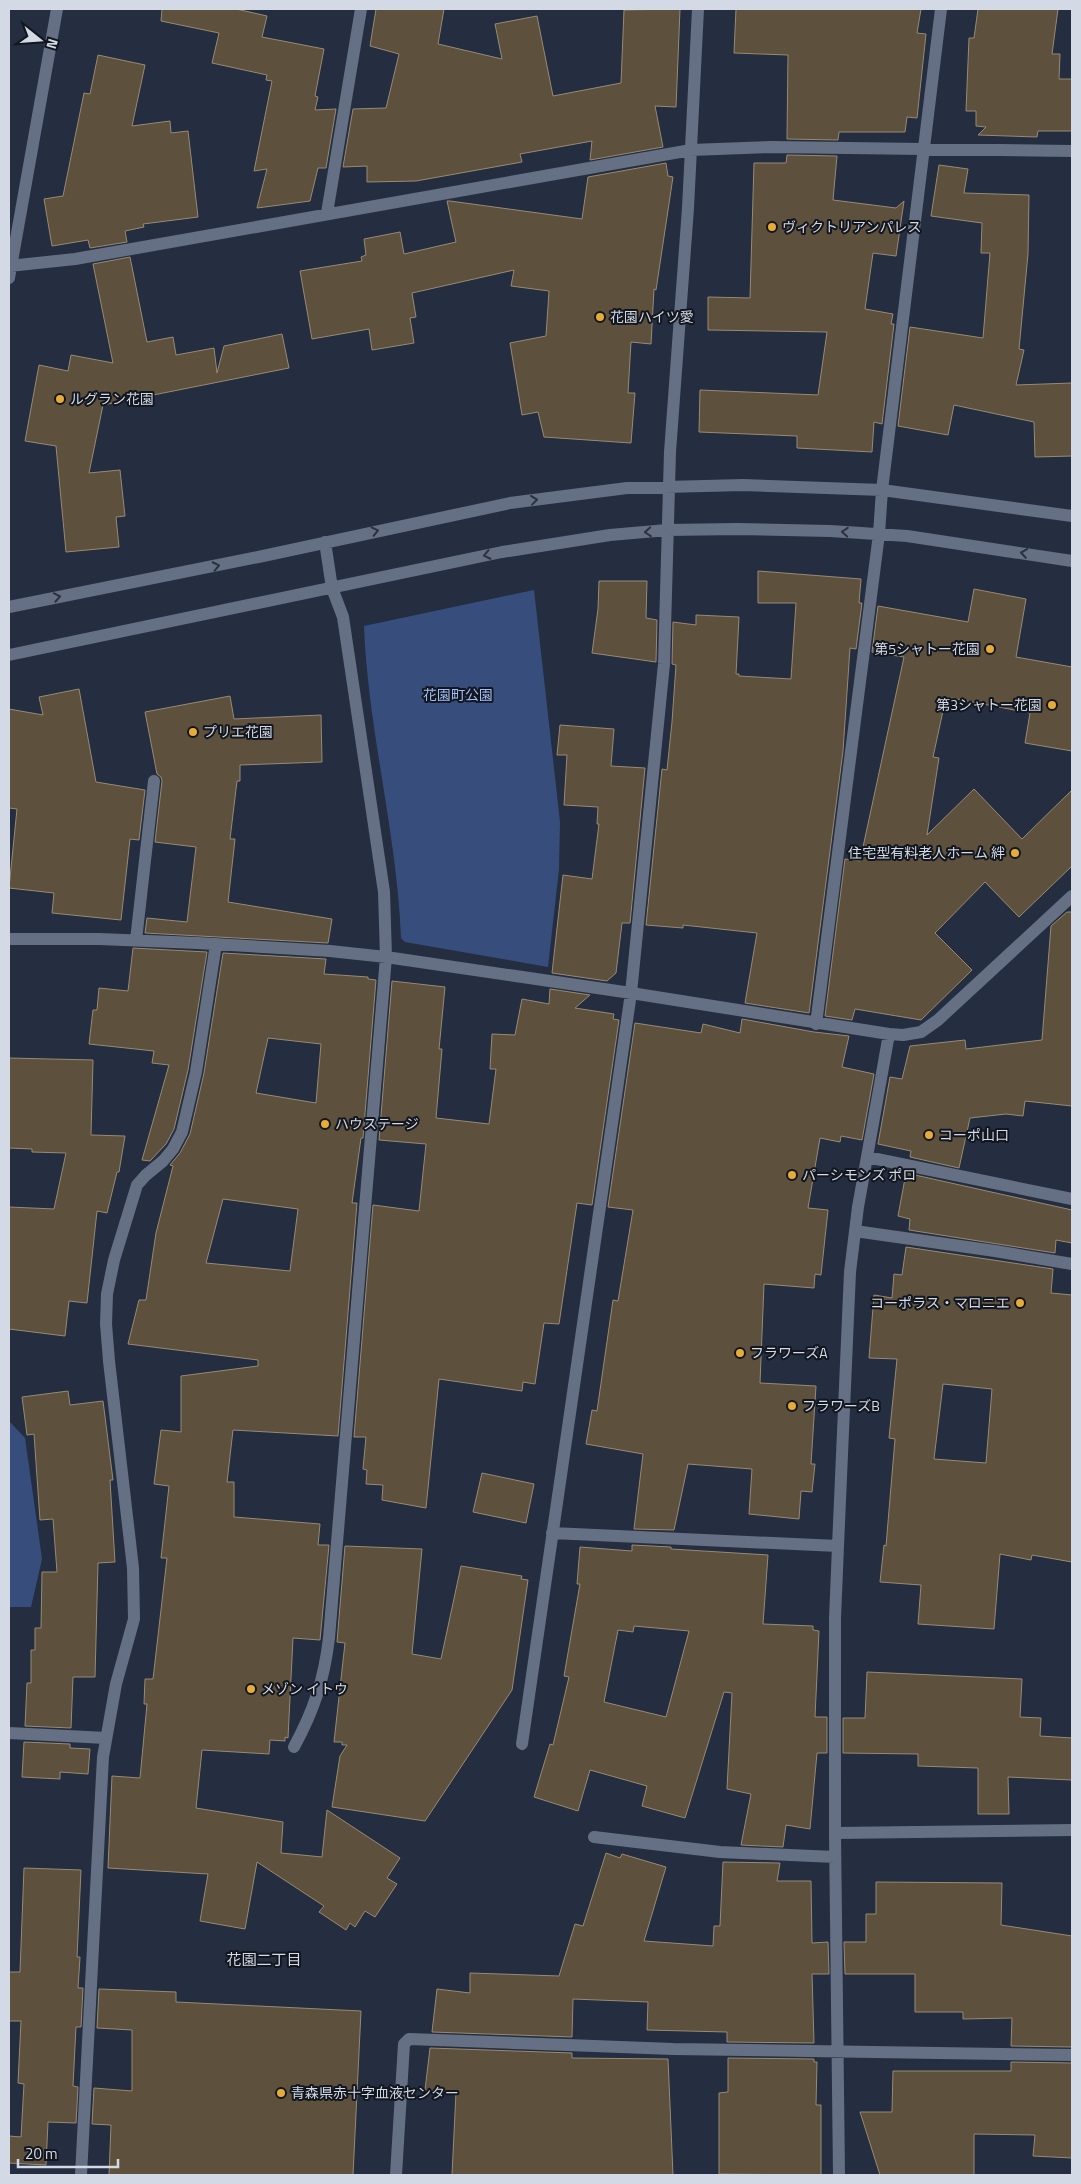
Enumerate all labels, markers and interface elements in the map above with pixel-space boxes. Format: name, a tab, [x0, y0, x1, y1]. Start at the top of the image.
north arrow	[15, 15, 65, 65]
text: N	[41, 36, 64, 52]
place label: ヴィクトリアンパレス	[782, 216, 921, 237]
marker: ヴィクトリアンパレス	[766, 221, 778, 233]
place label: 花園ハイツ愛	[610, 306, 694, 327]
marker: 花園ハイツ愛	[594, 311, 606, 323]
place label: ルグラン花園	[70, 388, 154, 409]
marker: ルグラン花園	[54, 393, 66, 405]
one-way arrow	[530, 495, 538, 506]
one-way arrow	[370, 526, 379, 537]
one-way arrow	[644, 526, 652, 537]
one-way arrow	[841, 527, 849, 538]
one-way arrow	[1020, 548, 1028, 559]
one-way arrow	[483, 549, 492, 560]
one-way arrow	[212, 561, 220, 571]
one-way arrow	[52, 592, 61, 603]
place label: 第5シャトー花園	[874, 638, 980, 659]
marker: 第5シャトー花園	[984, 643, 996, 655]
park label: 花園町公園	[423, 684, 493, 705]
place label: 第3シャトー花園	[936, 694, 1042, 715]
marker: 第3シャトー花園	[1046, 699, 1058, 711]
place label: プリエ花園	[203, 721, 273, 742]
marker: プリエ花園	[187, 726, 199, 738]
place label: 住宅型有料老人ホーム 絆	[848, 842, 1005, 863]
marker: 住宅型有料老人ホーム 絆	[1009, 847, 1021, 859]
place label: ハウステージ	[335, 1113, 419, 1134]
marker: ハウステージ	[319, 1118, 331, 1130]
place label: コーポ山口	[939, 1124, 1009, 1145]
marker: コーポ山口	[923, 1129, 935, 1141]
place label: パーシモンズ ポロ	[802, 1164, 917, 1185]
marker: パーシモンズ ポロ	[786, 1169, 798, 1181]
place label: コーポラス・マロニエ	[870, 1292, 1010, 1313]
marker: コーポラス・マロニエ	[1014, 1297, 1026, 1309]
place label: フラワーズA	[750, 1342, 828, 1363]
marker: フラワーズA	[734, 1347, 746, 1359]
place label: フラワーズB	[802, 1395, 880, 1416]
marker: フラワーズB	[786, 1400, 798, 1412]
place label: メゾン イトウ	[261, 1678, 348, 1699]
marker: メゾン イトウ	[245, 1683, 257, 1695]
district label: 花園二丁目	[226, 1948, 302, 1971]
place label: 青森県赤十字血液センター	[291, 2082, 459, 2103]
marker: 青森県赤十字血液センター	[275, 2087, 287, 2099]
scale bar	[18, 2136, 118, 2168]
text: 20 m	[25, 2142, 58, 2165]

